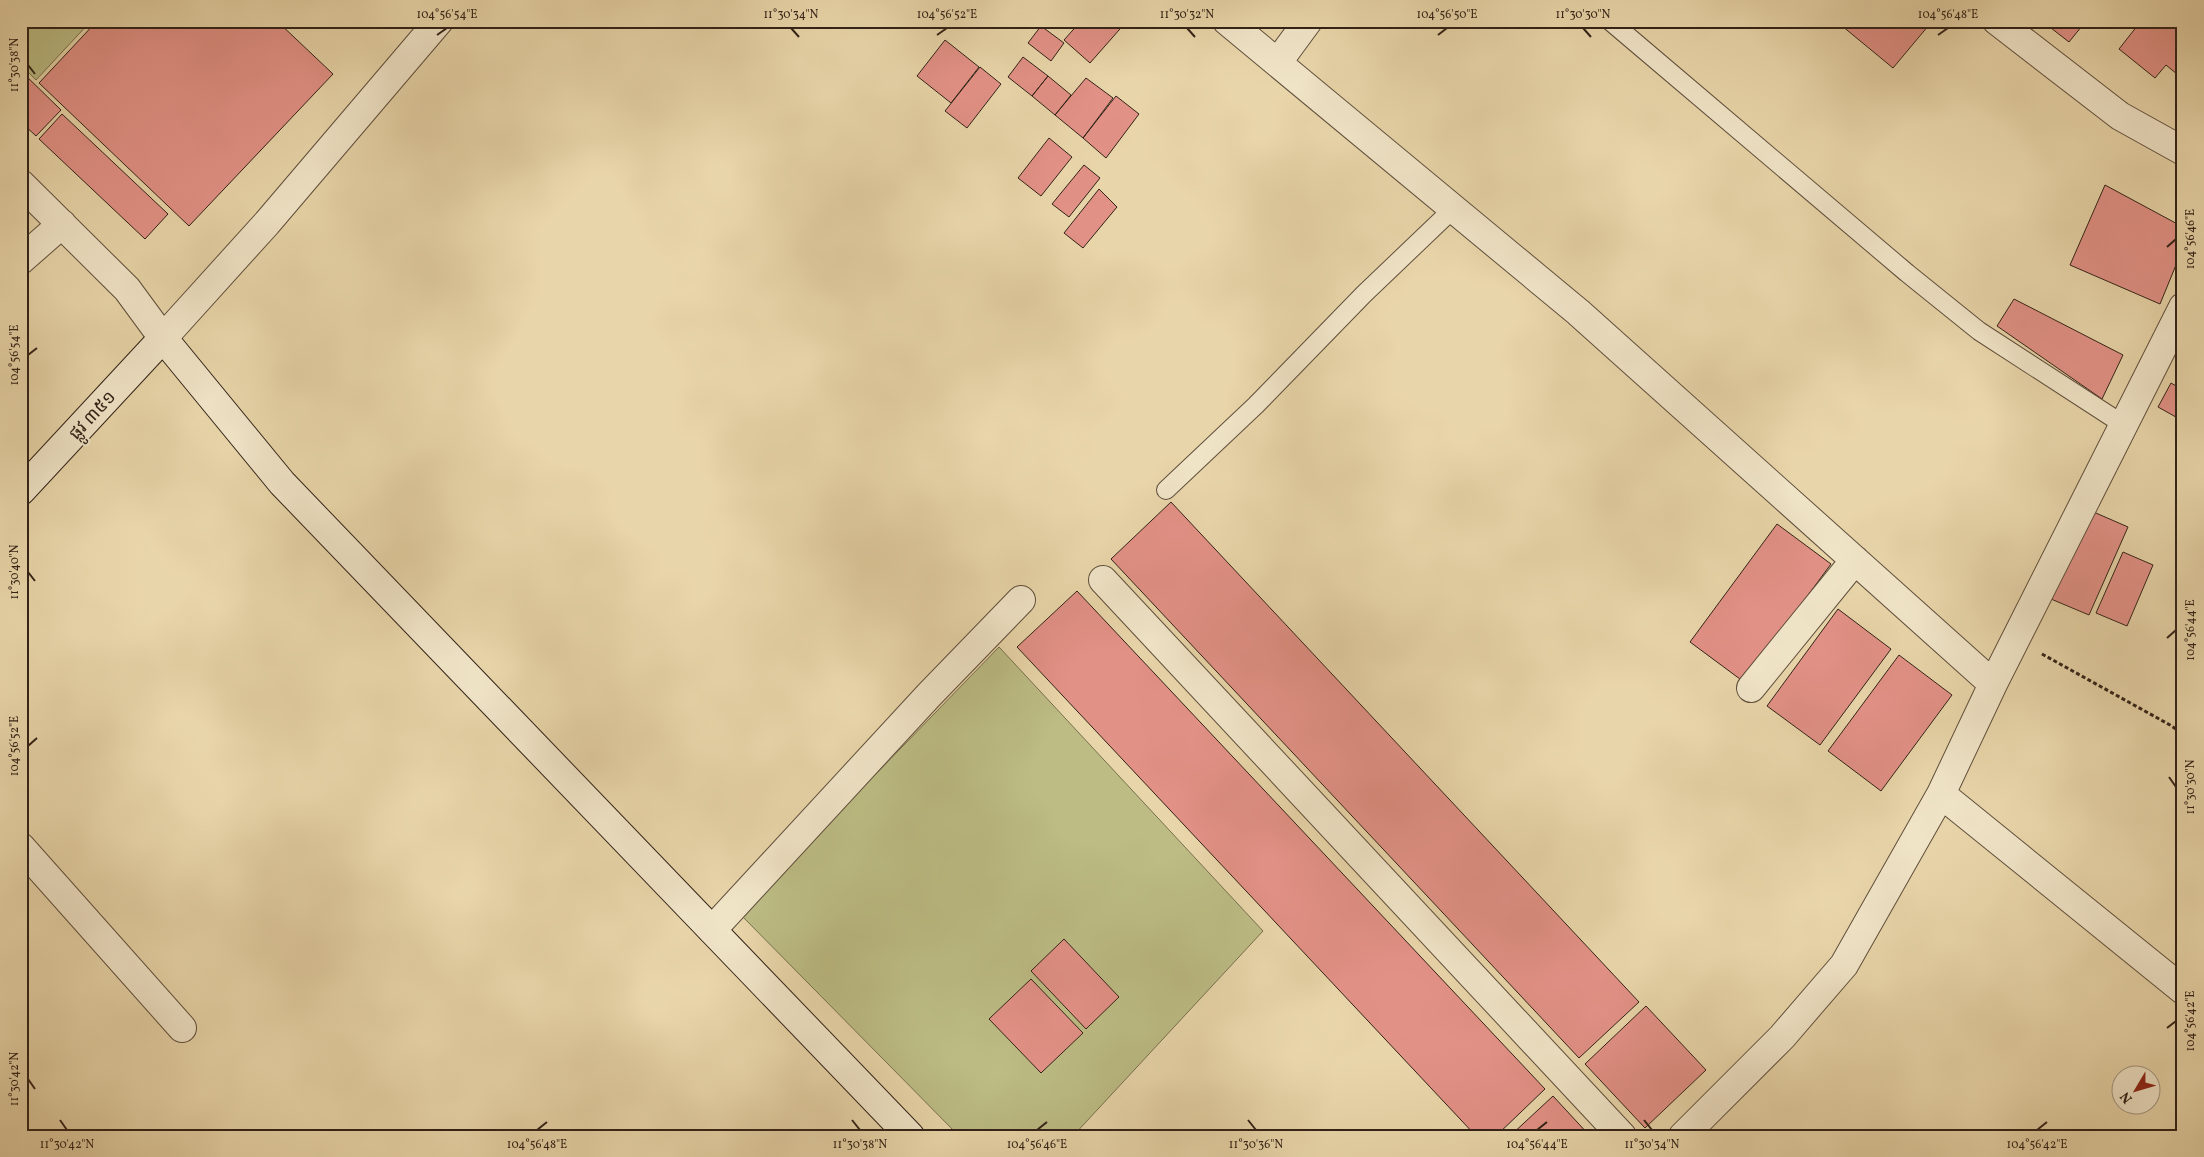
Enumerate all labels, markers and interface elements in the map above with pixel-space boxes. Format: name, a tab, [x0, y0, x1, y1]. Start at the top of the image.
text: 104°56'54"E	[417, 7, 478, 23]
text: 11°30'34"N	[763, 7, 819, 23]
text: 104°56'52"E	[917, 7, 977, 23]
text: 11°30'32"N	[1160, 7, 1214, 23]
text: 104°56'50"E	[1417, 7, 1477, 23]
text: 11°30'30"N	[1556, 7, 1611, 23]
text: 104°56'48"E	[1918, 7, 1978, 23]
text: 11°30'38"N	[7, 38, 23, 92]
text: 104°56'46"E	[2183, 209, 2199, 269]
text: 104°56'54"E	[7, 325, 23, 386]
street label: ផ្លូវ ៣៥១	[64, 386, 124, 448]
text: 11°30'40"N	[7, 544, 23, 600]
text: 104°56'44"E	[2183, 599, 2199, 661]
text: 104°56'52"E	[7, 716, 23, 776]
text: 11°30'30"N	[2183, 759, 2199, 814]
text: 104°56'42"E	[2183, 991, 2199, 1051]
text: 11°30'42"N	[7, 1052, 23, 1106]
north arrow	[2112, 1064, 2162, 1114]
text: N	[2116, 1087, 2138, 1107]
text: 11°30'42"N	[40, 1137, 94, 1153]
text: 104°56'48"E	[507, 1137, 567, 1153]
text: 11°30'38"N	[833, 1137, 887, 1153]
text: 104°56'46"E	[1007, 1137, 1067, 1153]
text: 11°30'36"N	[1229, 1137, 1283, 1153]
text: 104°56'44"E	[1506, 1137, 1568, 1153]
text: 11°30'34"N	[1624, 1137, 1680, 1153]
text: 104°56'42"E	[2007, 1137, 2067, 1153]

